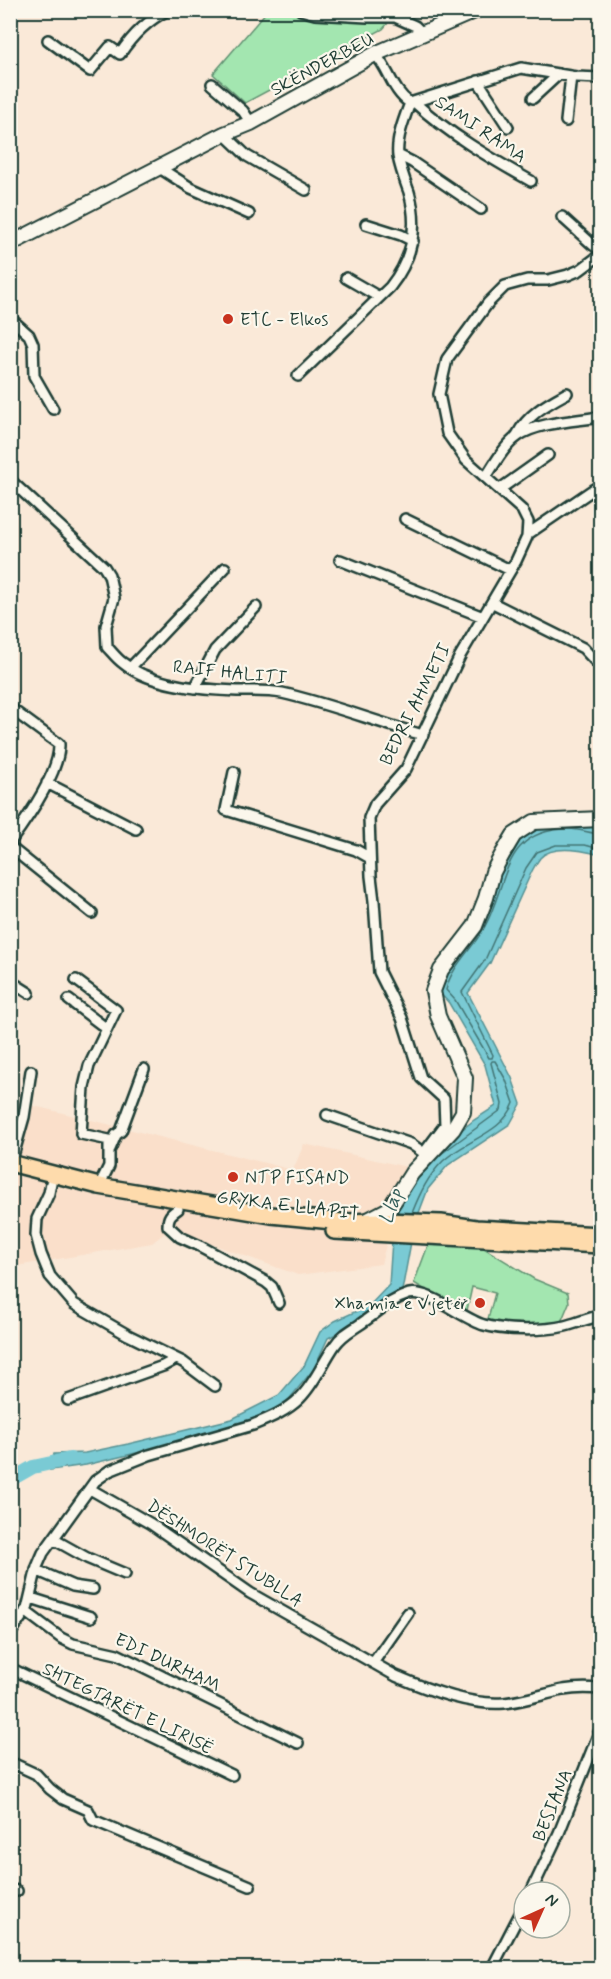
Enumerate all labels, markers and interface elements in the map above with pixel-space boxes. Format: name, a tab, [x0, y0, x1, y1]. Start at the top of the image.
street label: SKËNDERBEU	[266, 27, 379, 102]
street label: SAMI RAMA	[430, 90, 531, 169]
place label: ETC - Elkos	[240, 308, 328, 332]
marker: ETC - Elkos	[221, 312, 235, 326]
street label: BEDRI AHMETI	[375, 639, 457, 770]
street label: RAIF HALITI	[172, 655, 288, 691]
place label: NTP FISAND	[245, 1166, 349, 1190]
marker: NTP FISAND	[226, 1170, 240, 1184]
water label: Llap	[373, 1184, 410, 1228]
street label: GRYKA E LLAPIT	[215, 1185, 360, 1227]
place label: Xhamia e Vjetër	[334, 1292, 468, 1316]
marker: Xhamia e Vjetër	[473, 1296, 487, 1310]
street label: DËSHMORËT STUBLLA	[142, 1494, 307, 1613]
street label: EDI DURHAM	[111, 1628, 224, 1698]
street label: SHTEGTARËT E LIRISË	[38, 1657, 217, 1761]
street label: BESIANA	[528, 1766, 578, 1845]
north arrow	[512, 1880, 572, 1940]
text: N	[540, 1889, 563, 1912]

